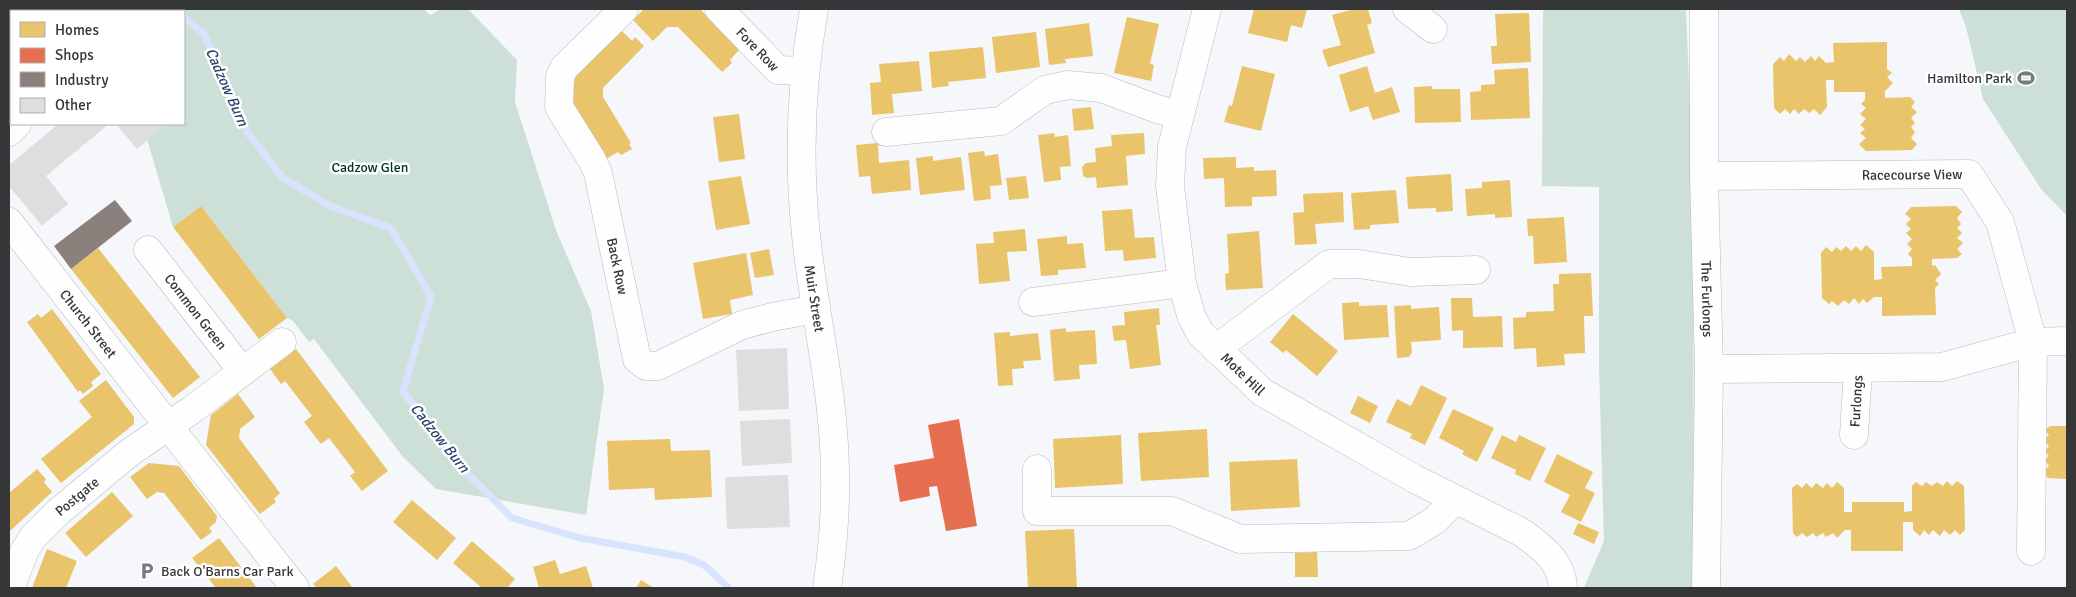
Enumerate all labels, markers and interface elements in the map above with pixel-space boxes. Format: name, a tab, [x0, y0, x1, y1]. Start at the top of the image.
legend	[10, 10, 185, 125]
text: Homes	[55, 21, 99, 39]
street label: Fore Row	[732, 24, 783, 75]
water label: Cadzow Burn	[202, 45, 253, 130]
text: Shops	[55, 46, 94, 64]
sports icon: Hamilton Park	[2016, 68, 2036, 88]
place label: Hamilton Park	[1927, 70, 2012, 87]
text: Industry	[55, 71, 108, 89]
text: Other	[55, 96, 92, 114]
park label: Cadzow Glen	[332, 159, 408, 176]
street label: Racecourse View	[1862, 166, 1962, 184]
street label: Back Row	[603, 236, 631, 296]
street label: The Furlongs	[1697, 260, 1716, 338]
street label: Muir Street	[801, 264, 828, 333]
street label: Common Green	[161, 270, 230, 353]
street label: Church Street	[56, 286, 120, 362]
street label: Mote Hill	[1217, 349, 1268, 399]
street label: Furlongs	[1846, 375, 1867, 428]
water label: Cadzow Burn	[407, 400, 474, 477]
street label: Postgate	[52, 474, 103, 520]
parking icon: Back O'Barns Car Park	[137, 561, 157, 581]
place label: Back O'Barns Car Park	[161, 563, 293, 580]

